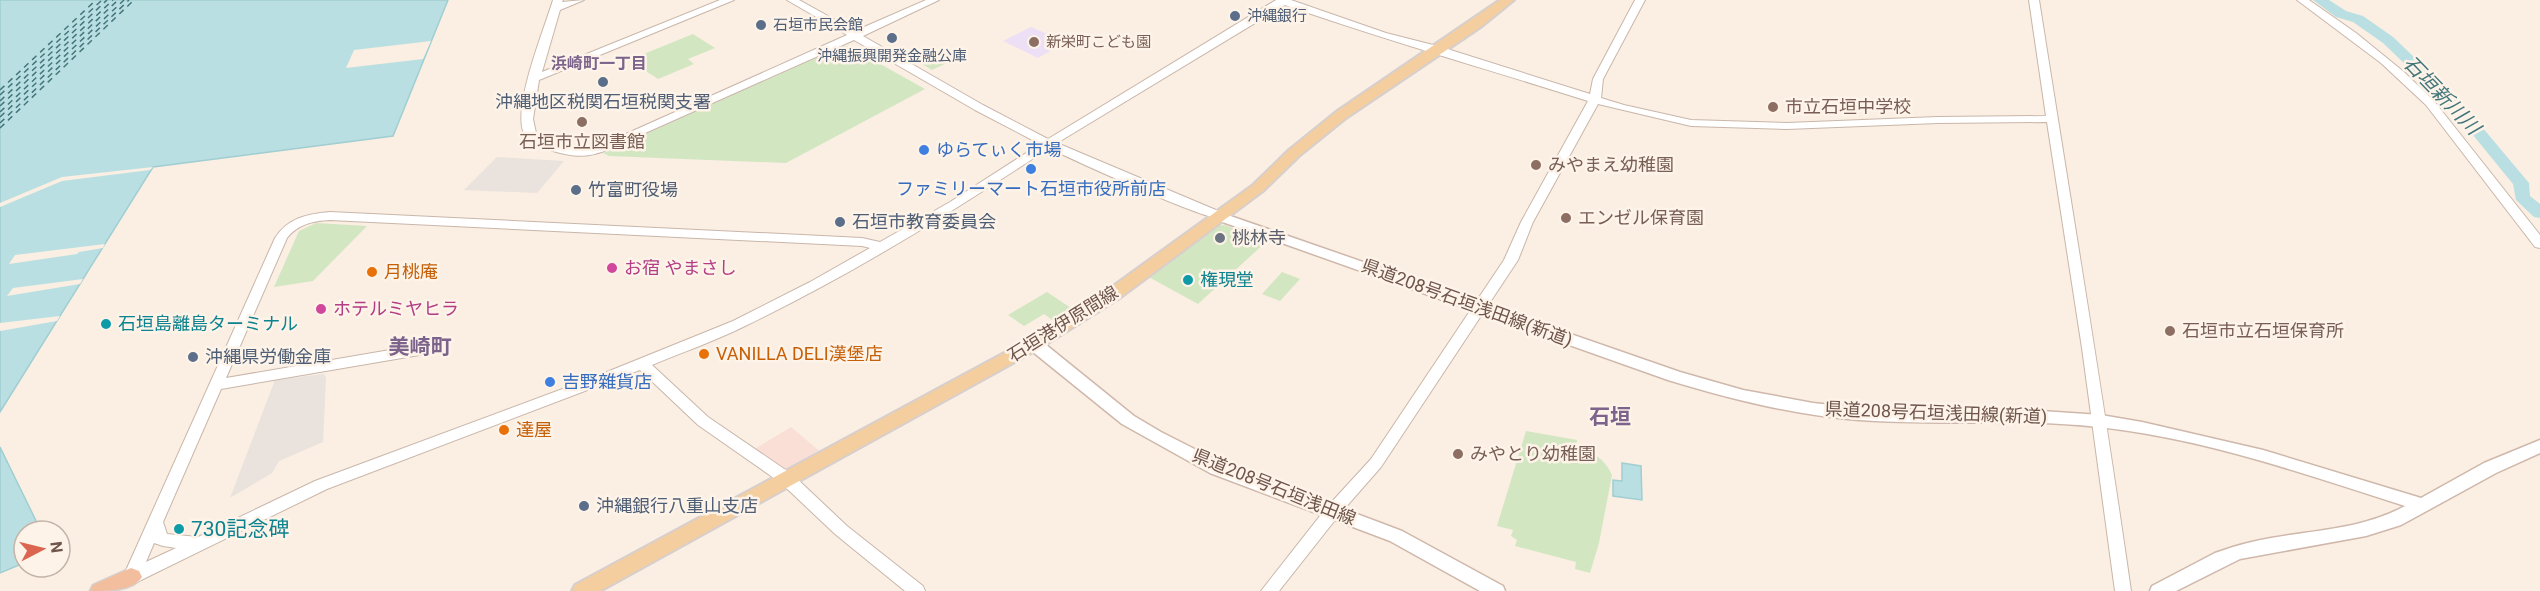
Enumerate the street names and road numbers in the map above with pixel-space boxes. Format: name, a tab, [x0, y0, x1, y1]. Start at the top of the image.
street label: 県道208号石垣浅田線(新道)	[1359, 255, 1575, 351]
street label: 石垣港伊原間線	[1004, 281, 1122, 366]
street label: 県道208号石垣浅田線(新道)	[1824, 398, 2048, 428]
street label: 県道208号石垣浅田線	[1189, 444, 1359, 529]

